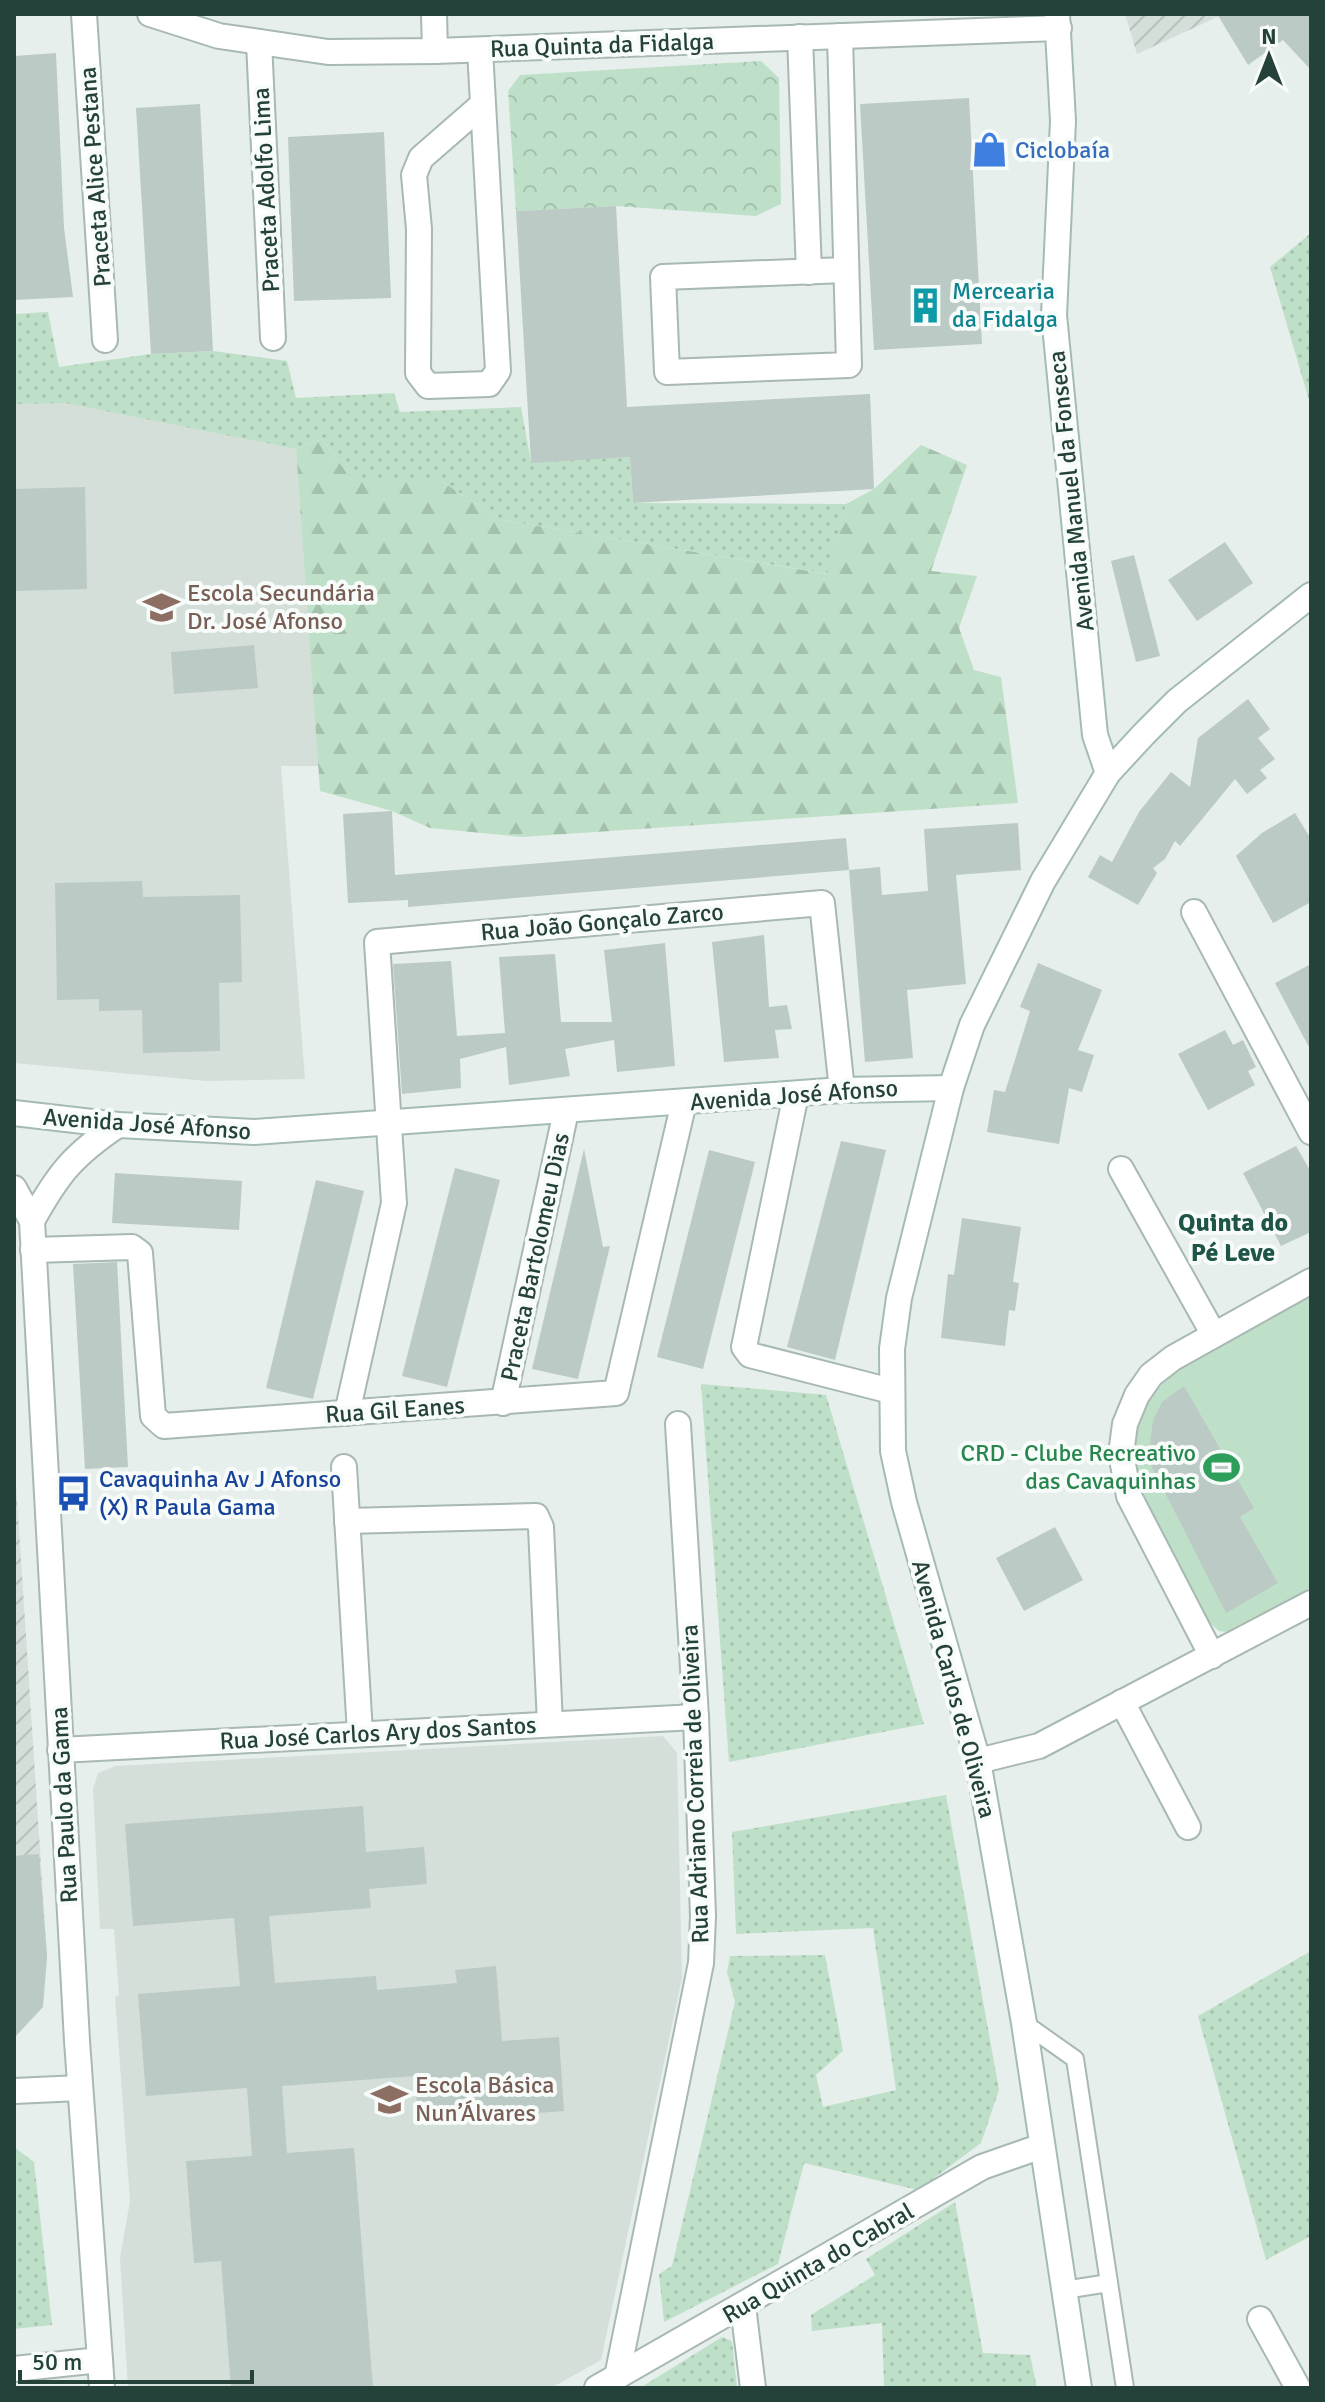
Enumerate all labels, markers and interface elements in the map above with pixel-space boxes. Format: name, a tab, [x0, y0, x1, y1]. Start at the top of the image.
north arrow	[1229, 16, 1309, 96]
text: N	[1261, 23, 1277, 50]
street label: Rua Quinta da Fidalga	[489, 26, 715, 64]
street label: Praceta Alice Pestana	[72, 66, 118, 288]
street label: Praceta Adolfo Lima	[246, 87, 286, 293]
shop icon: Ciclobaía	[970, 131, 1008, 169]
place label: Ciclobaía	[1015, 135, 1110, 165]
place label: Mercearia da Fidalga	[952, 276, 1058, 334]
building icon: Mercearia da Fidalga	[907, 286, 945, 324]
street label: Avenida Manuel da Fonseca	[1041, 349, 1101, 633]
place label: Escola Secundária Dr. José Afonso	[187, 578, 375, 636]
school or university icon: Escola Secundária Dr. José Afonso	[142, 588, 180, 626]
street label: Rua João Gonçalo Zarco	[479, 896, 725, 948]
street label: Avenida José Afonso	[689, 1073, 899, 1117]
street label: Avenida José Afonso	[42, 1102, 252, 1146]
street label: Praceta Bartolomeu Dias	[494, 1130, 576, 1384]
district label: Quinta do Pé Leve	[1178, 1207, 1288, 1269]
street label: Rua Gil Eanes	[324, 1390, 466, 1430]
place label: CRD - Clube Recreativo das Cavaquinhas	[961, 1438, 1196, 1496]
sports icon: CRD - Clube Recreativo das Cavaquinhas	[1203, 1448, 1241, 1486]
place label: Cavaquinha Av J Afonso (X) R Paula Gama	[99, 1464, 341, 1522]
bus stop icon: Cavaquinha Av J Afonso (X) R Paula Gama	[54, 1474, 92, 1512]
street label: Avenida Carlos de Oliveira	[905, 1557, 1003, 1821]
street label: Rua Adriano Correia de Oliveira	[674, 1624, 716, 1944]
street label: Rua Paulo da Gama	[44, 1706, 84, 1904]
street label: Rua José Carlos Ary dos Santos	[219, 1710, 537, 1756]
place label: Escola Básica Nun’Álvares	[415, 2070, 555, 2128]
school or university icon: Escola Básica Nun’Álvares	[370, 2080, 408, 2118]
street label: Rua Quinta do Cabral	[717, 2196, 919, 2330]
scale bar	[20, 2334, 252, 2384]
text: 50 m	[32, 2347, 82, 2377]

